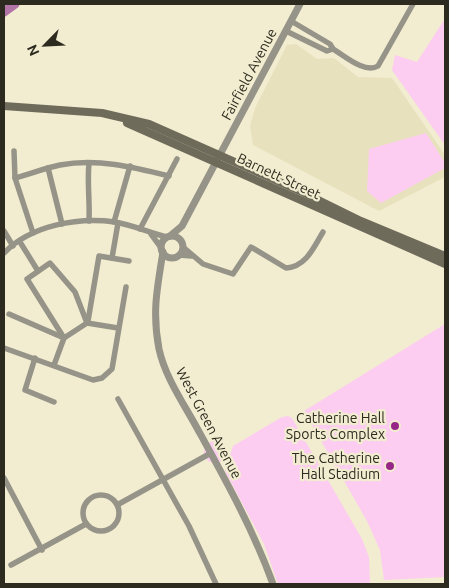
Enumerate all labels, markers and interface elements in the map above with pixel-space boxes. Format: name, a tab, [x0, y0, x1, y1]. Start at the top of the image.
north arrow	[20, 20, 70, 70]
street label: Fairfield Avenue	[218, 25, 280, 123]
text: N	[24, 42, 43, 58]
street label: Barnett Street	[235, 150, 324, 203]
street label: West Green Avenue	[173, 365, 245, 481]
place label: Catherine Hall Sports Complex	[286, 410, 385, 442]
marker: Catherine Hall Sports Complex	[389, 420, 401, 432]
place label: The Catherine Hall Stadium	[292, 450, 380, 482]
marker: The Catherine Hall Stadium	[384, 460, 396, 472]

